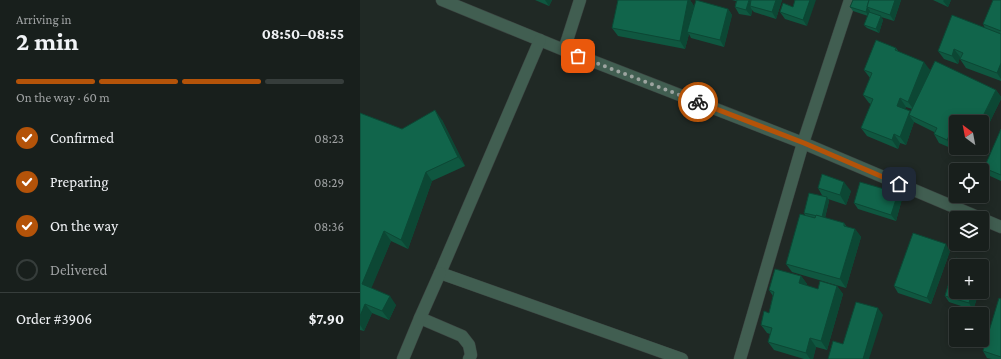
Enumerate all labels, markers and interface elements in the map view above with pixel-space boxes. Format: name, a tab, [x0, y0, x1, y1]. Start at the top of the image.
text: Arriving in	[16, 12, 72, 27]
text: 08:50–08:55	[262, 26, 344, 42]
text: 2 min	[16, 27, 79, 56]
pin	[561, 39, 595, 73]
icon: bag	[567, 45, 589, 67]
courier	[678, 82, 718, 122]
text: On the way · 60 m	[16, 90, 110, 105]
icon: bike	[687, 91, 709, 113]
north arrow	[949, 115, 989, 155]
map controls	[949, 115, 989, 347]
icon: check	[16, 127, 38, 149]
text: Confirmed	[50, 130, 114, 146]
text: 08:23	[314, 131, 344, 146]
button: locate	[949, 163, 989, 203]
pin	[882, 167, 916, 201]
icon: check	[16, 171, 38, 193]
icon: home	[888, 173, 910, 195]
text: Preparing	[50, 174, 109, 190]
text: 08:29	[314, 175, 344, 190]
button: layers	[949, 211, 989, 251]
icon: check	[16, 215, 38, 237]
text: On the way	[50, 218, 118, 234]
text: 08:36	[314, 219, 344, 234]
button: +	[949, 259, 989, 299]
text: Delivered	[50, 262, 107, 278]
button: −	[949, 307, 989, 347]
text: Order #3906	[16, 311, 92, 327]
text: $7.90	[309, 311, 344, 327]

